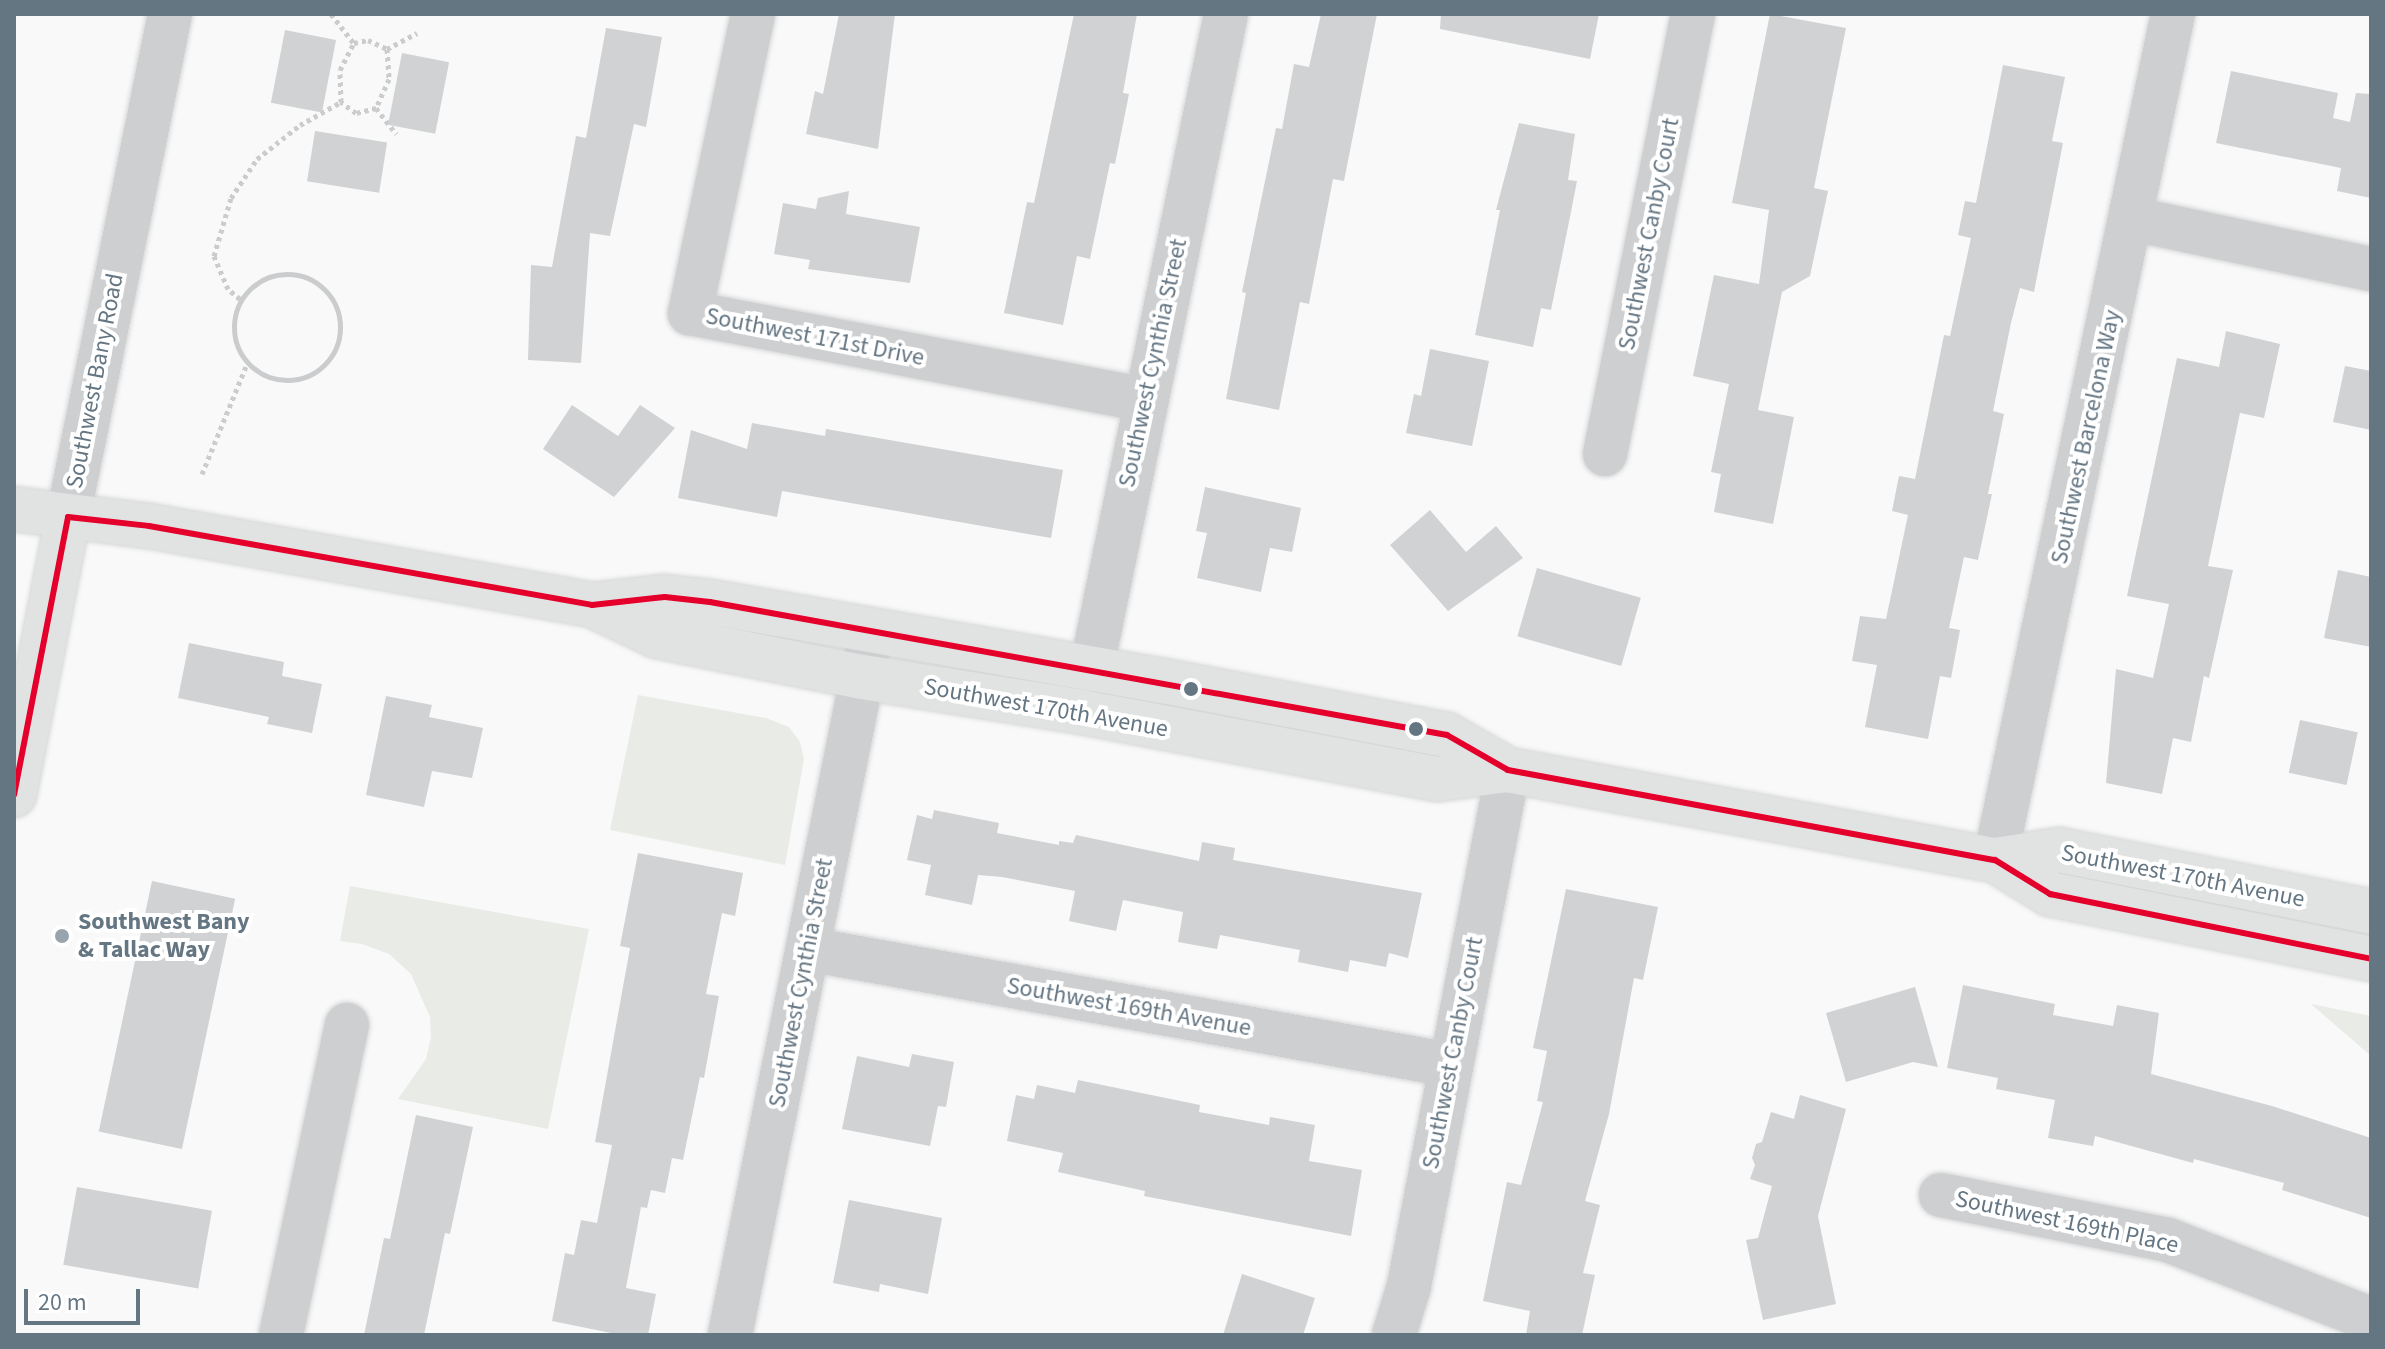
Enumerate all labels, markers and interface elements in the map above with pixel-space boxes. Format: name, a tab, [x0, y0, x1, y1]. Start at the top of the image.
street label: Southwest Canby Court	[1612, 115, 1686, 353]
street label: Southwest Cynthia Street	[1113, 236, 1193, 490]
street label: Southwest Bany Road	[60, 271, 130, 491]
street label: Southwest 171st Drive	[703, 302, 927, 372]
street label: Southwest Barcelona Way	[2045, 307, 2127, 567]
street label: Southwest 170th Avenue	[922, 672, 1170, 744]
unlabelled marker	[1183, 681, 1199, 697]
unlabelled marker	[1408, 721, 1424, 737]
street label: Southwest 170th Avenue	[2059, 838, 2307, 914]
street label: Southwest Cynthia Street	[763, 856, 839, 1110]
place label: Southwest Bany & Tallac Way	[78, 908, 250, 964]
marker: Southwest Bany & Tallac Way	[53, 927, 71, 945]
street label: Southwest Canby Court	[1416, 934, 1490, 1172]
street label: Southwest 169th Avenue	[1005, 971, 1253, 1043]
street label: Southwest 169th Place	[1953, 1184, 2181, 1260]
scale bar	[28, 1273, 144, 1323]
text: 20 m	[38, 1285, 87, 1320]

